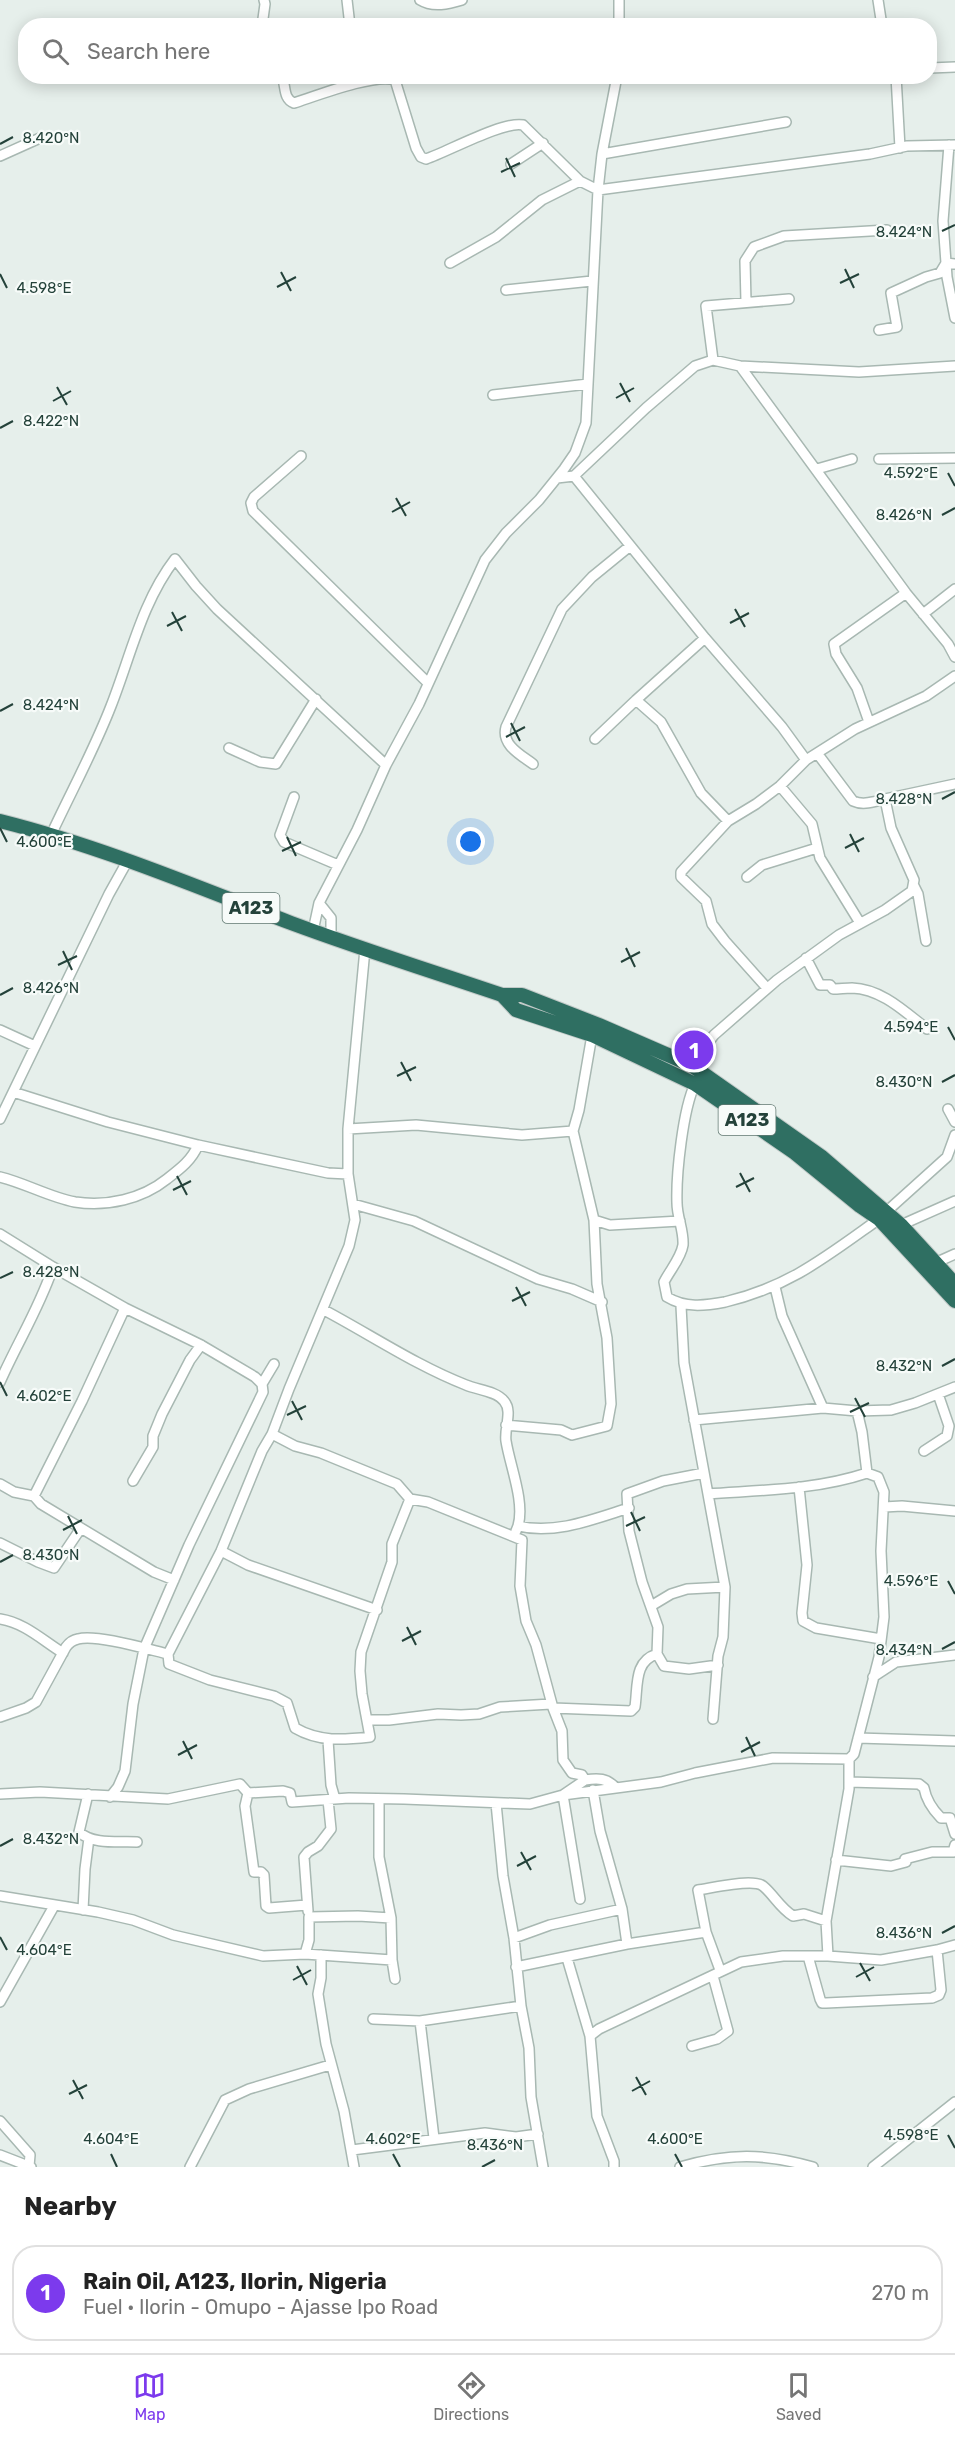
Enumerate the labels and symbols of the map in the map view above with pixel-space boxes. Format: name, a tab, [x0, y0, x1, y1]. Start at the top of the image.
text: 8.420°N	[23, 129, 79, 147]
text: 8.424°N	[876, 223, 932, 241]
text: 4.598°E	[16, 279, 72, 297]
text: 8.422°N	[23, 412, 79, 430]
text: 4.592°E	[884, 464, 938, 482]
text: 8.426°N	[876, 506, 932, 524]
text: 8.424°N	[23, 696, 79, 714]
text: 8.428°N	[876, 790, 932, 808]
your location	[456, 827, 485, 856]
text: 4.600°E	[16, 833, 72, 851]
road number: A123	[222, 893, 280, 923]
text: 8.426°N	[23, 979, 79, 997]
text: 4.594°E	[884, 1018, 938, 1036]
pin: 1	[674, 1028, 714, 1072]
text: 8.430°N	[875, 1073, 933, 1091]
road number: A123	[718, 1105, 776, 1135]
text: 8.428°N	[23, 1263, 79, 1281]
text: 8.432°N	[876, 1357, 932, 1375]
text: 4.602°E	[17, 1387, 71, 1405]
text: 8.430°N	[22, 1546, 80, 1564]
text: 4.596°E	[884, 1572, 938, 1590]
text: 8.434°N	[876, 1641, 932, 1659]
text: 8.432°N	[23, 1830, 79, 1848]
text: 8.436°N	[876, 1924, 932, 1942]
text: 4.604°E	[16, 1941, 72, 1959]
text: 4.598°E	[883, 2126, 939, 2144]
text: 4.604°E	[83, 2130, 139, 2148]
text: 4.602°E	[366, 2130, 420, 2148]
text: 4.600°E	[647, 2130, 703, 2148]
text: 8.436°N	[467, 2136, 523, 2154]

